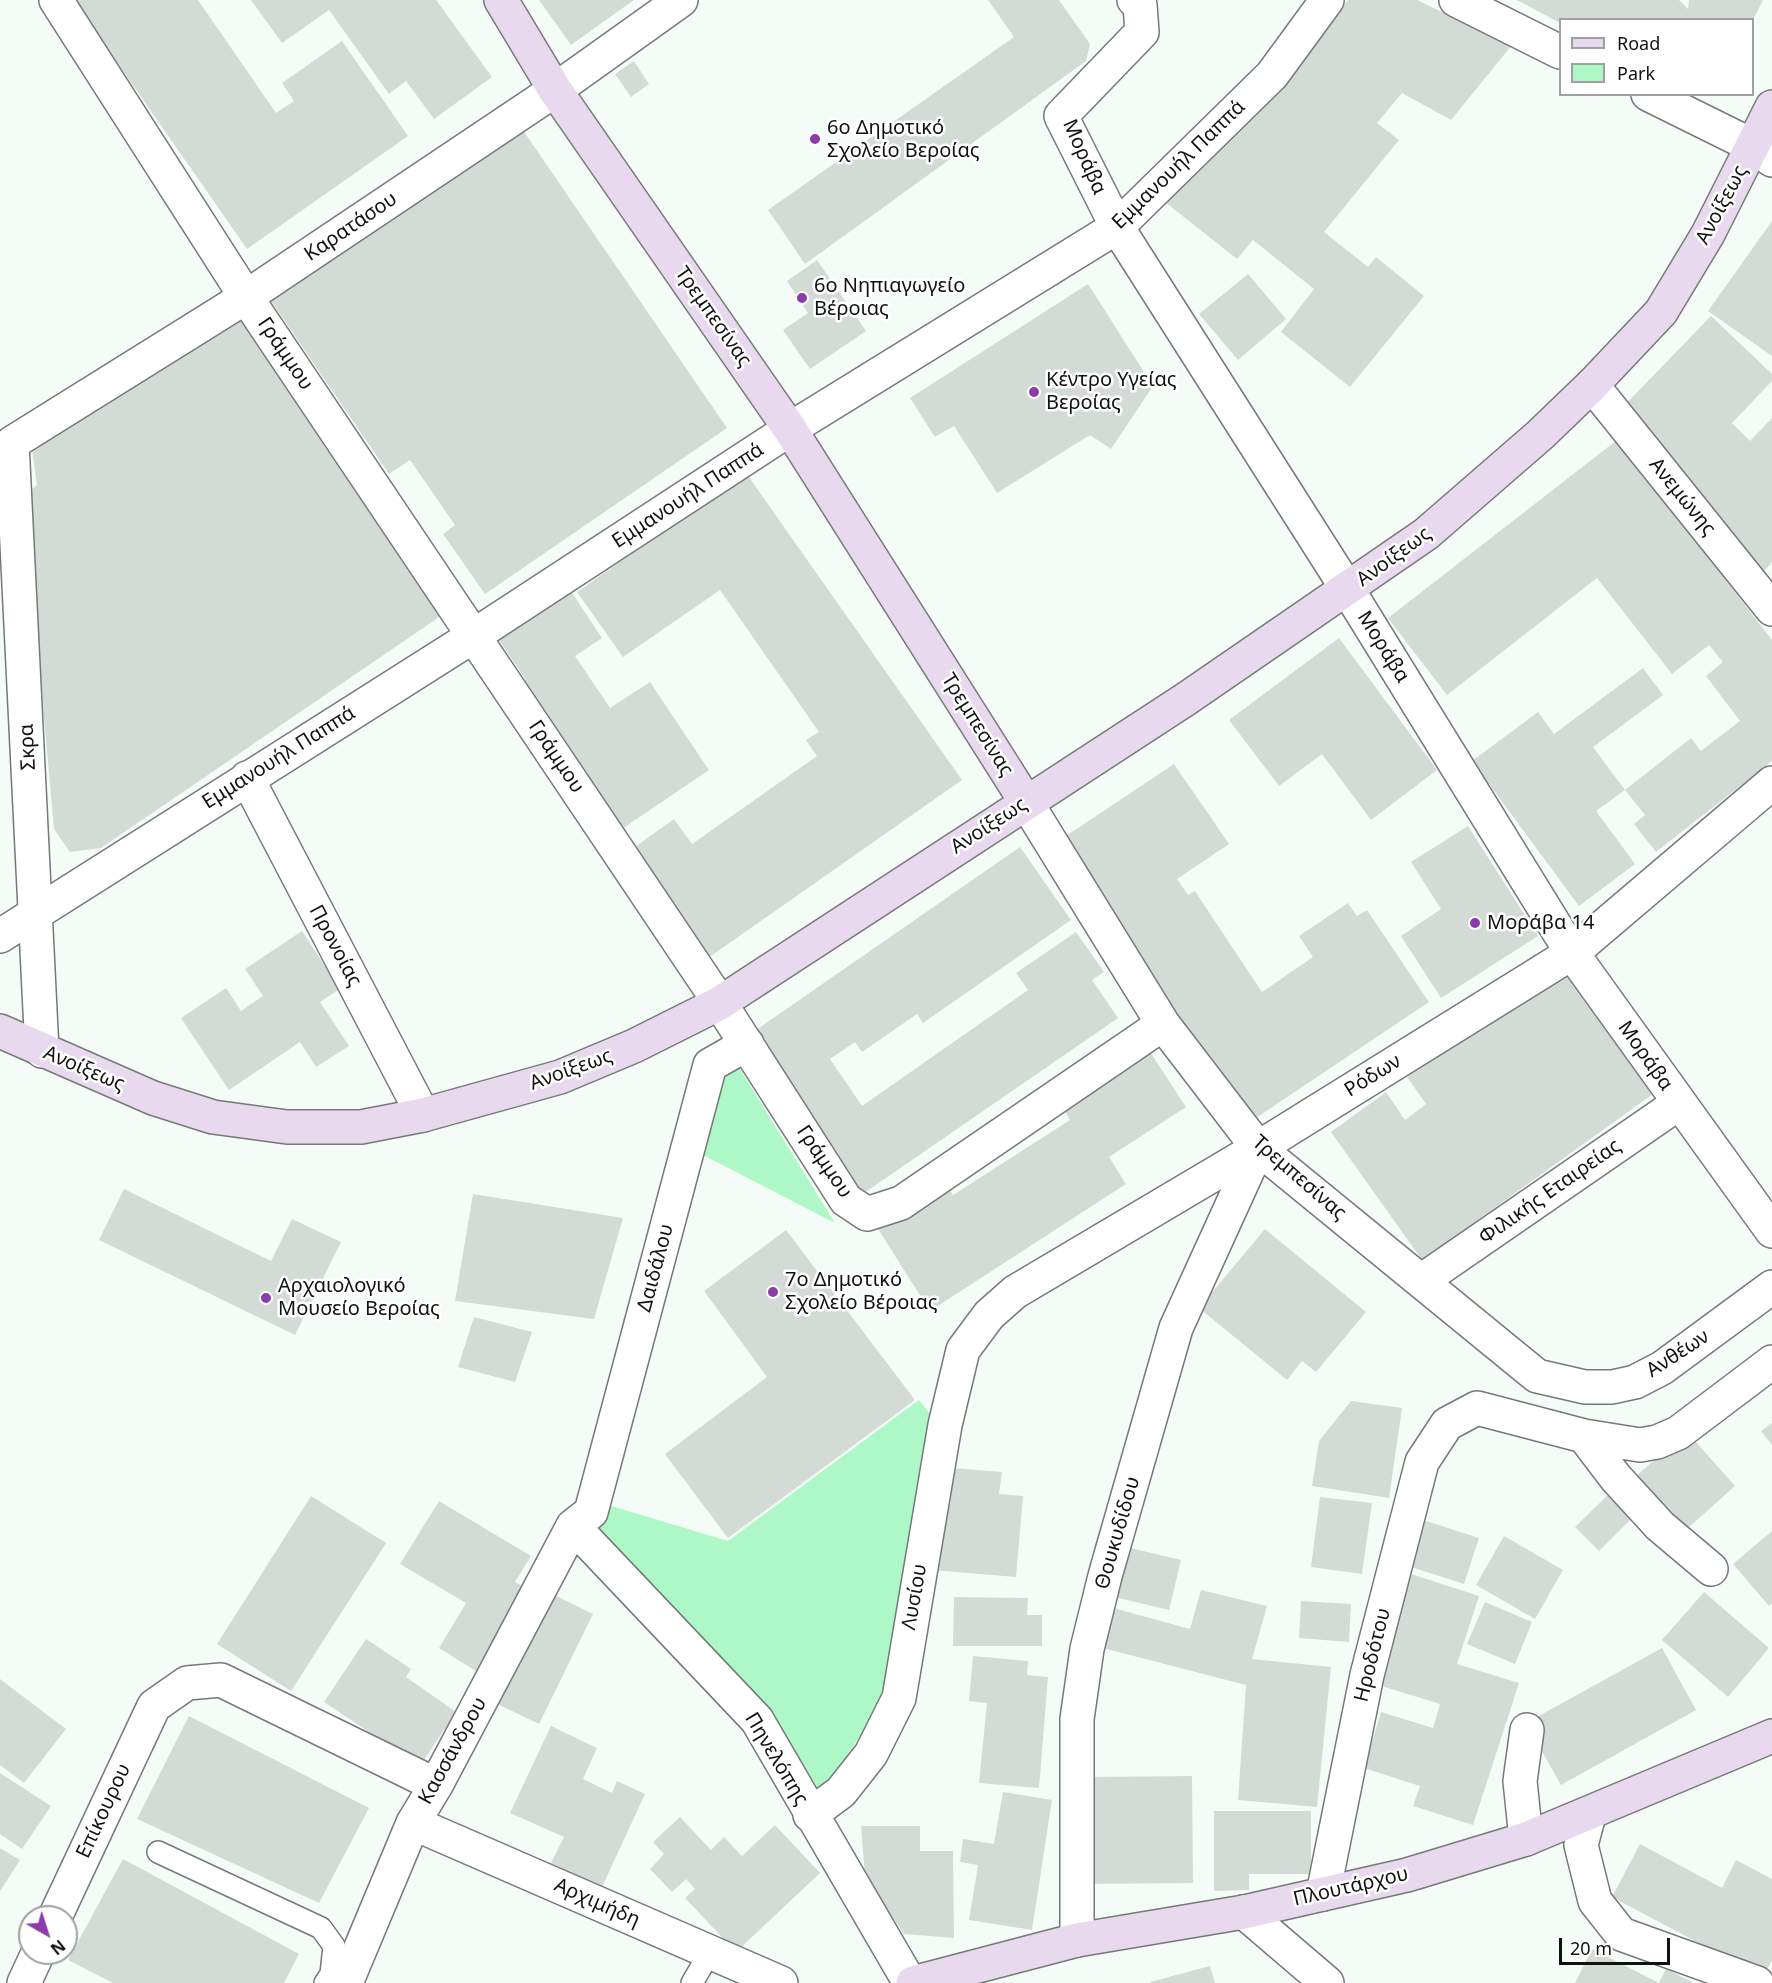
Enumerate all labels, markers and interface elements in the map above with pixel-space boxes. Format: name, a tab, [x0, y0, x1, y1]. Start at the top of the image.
legend	[1559, 18, 1754, 96]
text: Road	[1617, 31, 1660, 55]
text: Park	[1617, 61, 1655, 85]
street label: Εμμανουήλ Παππά	[1108, 95, 1250, 235]
place label: 6ο Δημοτικό Σχολείο Βεροίας	[827, 116, 979, 163]
street label: Μοράβα	[1057, 116, 1111, 198]
marker: 6ο Δημοτικό Σχολείο Βεροίας	[808, 132, 822, 146]
street label: Ανοίξεως	[1691, 161, 1753, 249]
street label: Καρατάσου	[300, 187, 402, 267]
street label: Τρεμπεσίνας	[670, 262, 756, 372]
place label: 6ο Νηπιαγωγείο Βέροιας	[814, 274, 965, 321]
marker: 6ο Νηπιαγωγείο Βέροιας	[795, 291, 809, 305]
street label: Γράμμου	[252, 313, 318, 395]
place label: Κέντρο Υγείας Βεροίας	[1046, 368, 1176, 415]
marker: Κέντρο Υγείας Βεροίας	[1027, 385, 1041, 399]
street label: Εμμανουήλ Παππά	[608, 438, 768, 554]
street label: Ανεμώνης	[1644, 453, 1720, 541]
street label: Ανοίξεως	[1352, 522, 1436, 592]
street label: Μοράβα	[1352, 607, 1414, 687]
street label: Τρεμπεσίνας	[936, 669, 1018, 781]
street label: Εμμανουήλ Παππά	[198, 701, 360, 815]
street label: Γράμμου	[523, 716, 589, 798]
street label: Σκρα	[15, 723, 41, 771]
street label: Ανοίξεως	[946, 793, 1032, 859]
street label: Προνοίας	[304, 901, 366, 991]
place label: Μοράβα 14	[1487, 911, 1594, 935]
marker: Μοράβα 14	[1468, 916, 1482, 930]
street label: Μοράβα	[1612, 1017, 1678, 1095]
street label: Ανοίξεως	[40, 1041, 128, 1097]
street label: Ανοίξεως	[527, 1044, 615, 1096]
street label: Ρόδων	[1340, 1049, 1406, 1103]
street label: Γράμμου	[791, 1121, 857, 1203]
street label: Τρεμπεσίνας	[1247, 1131, 1351, 1225]
street label: Φιλικής Εταιρείας	[1474, 1134, 1626, 1250]
street label: Δαιδάλου	[633, 1221, 679, 1315]
place label: 7ο Δημοτικό Σχολείο Βέροιας	[785, 1268, 937, 1315]
place label: Αρχαιολογικό Μουσείο Βεροίας	[278, 1274, 440, 1321]
marker: 7ο Δημοτικό Σχολείο Βέροιας	[766, 1285, 780, 1299]
marker: Αρχαιολογικό Μουσείο Βεροίας	[259, 1291, 273, 1305]
street label: Ανθέων	[1642, 1325, 1714, 1383]
street label: Θουκυδίδου	[1090, 1474, 1146, 1592]
street label: Λυσίου	[897, 1562, 933, 1632]
street label: Ηροδότου	[1350, 1606, 1396, 1704]
street label: Κασσάνδρου	[414, 1693, 492, 1809]
street label: Πηνελόπης	[739, 1708, 813, 1810]
street label: Επίκουρου	[72, 1760, 136, 1862]
street label: Πλουτάρχου	[1291, 1862, 1411, 1912]
street label: Αρχιμήδη	[550, 1873, 644, 1933]
north arrow	[18, 1905, 78, 1965]
scale bar	[1562, 1926, 1673, 1964]
text: N	[46, 1935, 70, 1960]
text: 20 m	[1570, 1936, 1612, 1960]

